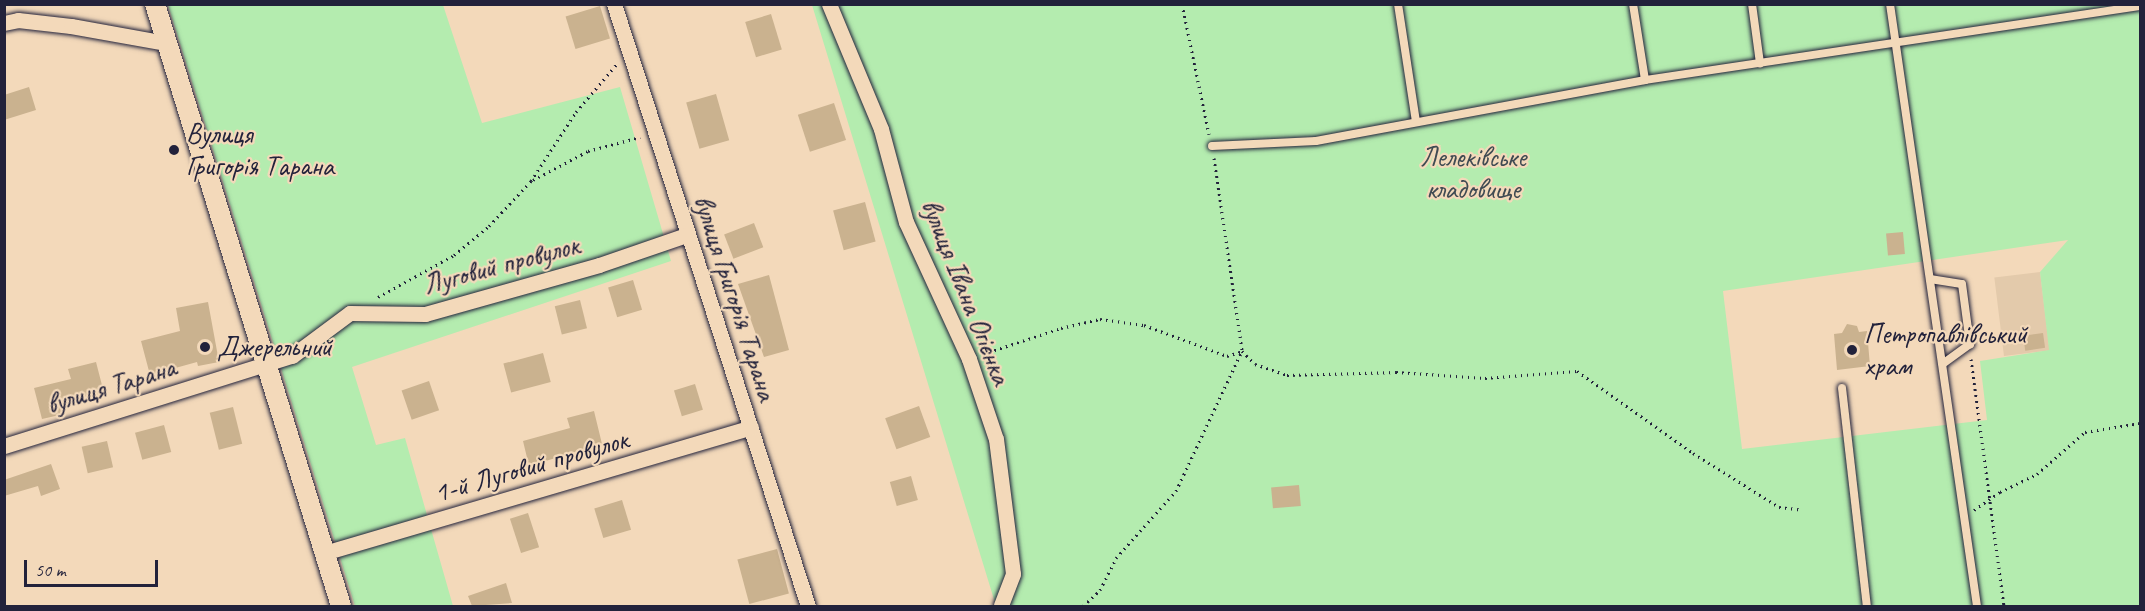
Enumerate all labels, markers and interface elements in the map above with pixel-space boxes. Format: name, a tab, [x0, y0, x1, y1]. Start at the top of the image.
place label: Вулиця Григорія Тарана	[186, 117, 331, 183]
park label: Лелеківське кладовище	[1420, 140, 1526, 206]
marker: Вулиця Григорія Тарана	[167, 143, 181, 157]
street label: вулиця Григорія Тарана	[686, 192, 784, 404]
street label: вулиця Івана Огієнка	[913, 194, 1019, 390]
street label: Луговий провулок	[419, 228, 583, 302]
place label: Петропавлівський храм	[1864, 317, 2027, 383]
place label: Джерельний	[217, 330, 332, 364]
marker: Джерельний	[198, 340, 212, 354]
marker: Петропавлівський храм	[1845, 343, 1859, 357]
street label: вулиця Тарана	[42, 350, 180, 422]
street label: 1-й Луговий провулок	[430, 422, 632, 510]
scale bar	[27, 548, 160, 586]
text: 50 m	[35, 559, 66, 581]

